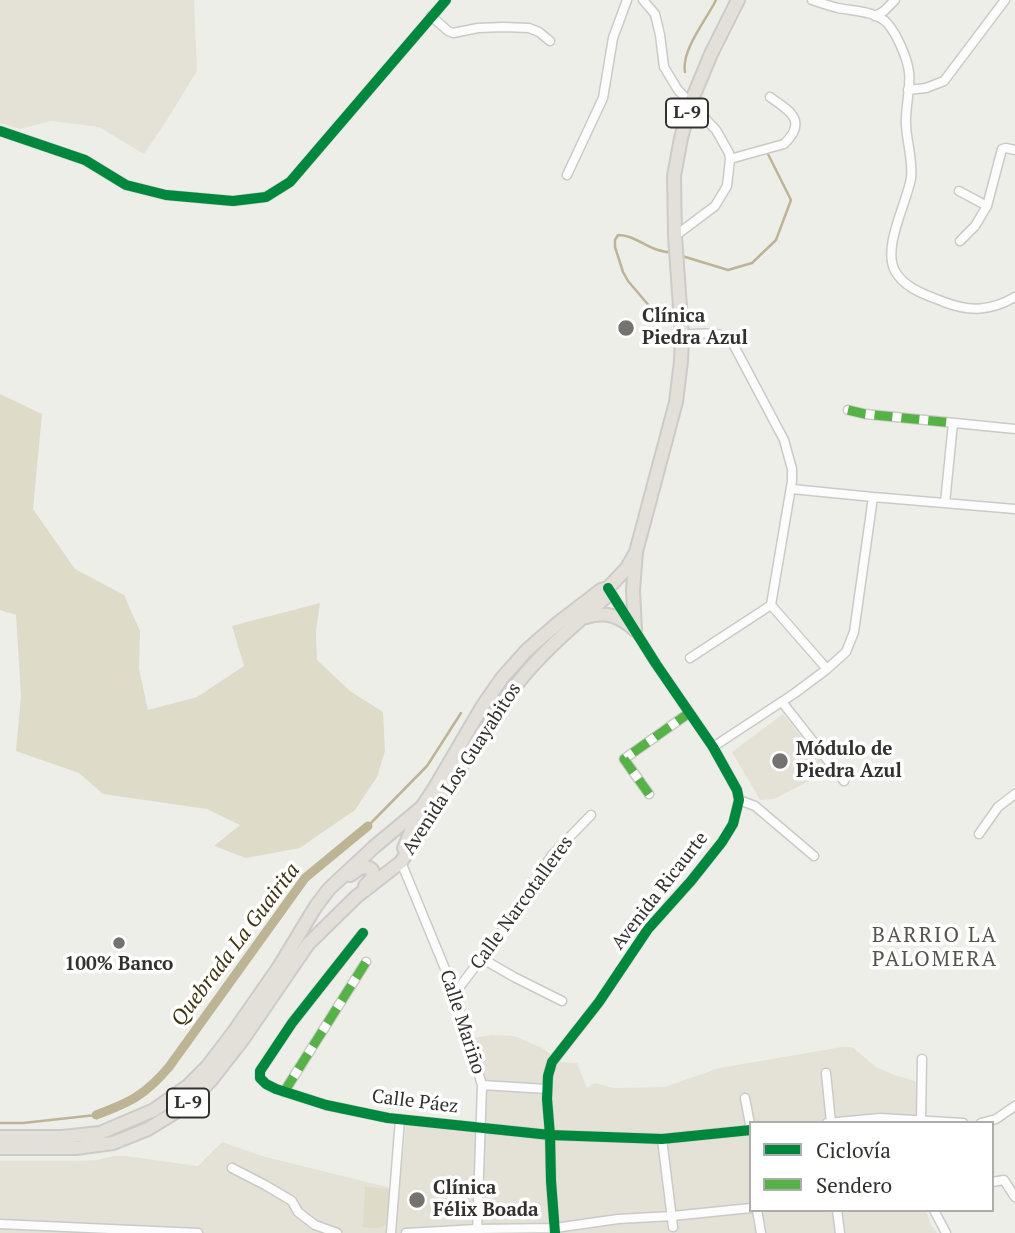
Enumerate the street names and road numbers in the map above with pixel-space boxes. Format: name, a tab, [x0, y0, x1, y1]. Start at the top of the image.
road number: L-9	[666, 98, 708, 128]
street label: Avenida Los Guayabitos	[398, 679, 526, 859]
street label: Avenida Ricaurte	[607, 828, 713, 954]
street label: Calle Narcotalleres	[466, 832, 578, 974]
street label: Calle Mariño	[434, 967, 490, 1077]
street label: Calle Páez	[370, 1085, 460, 1119]
road number: L-9	[167, 1088, 209, 1118]

